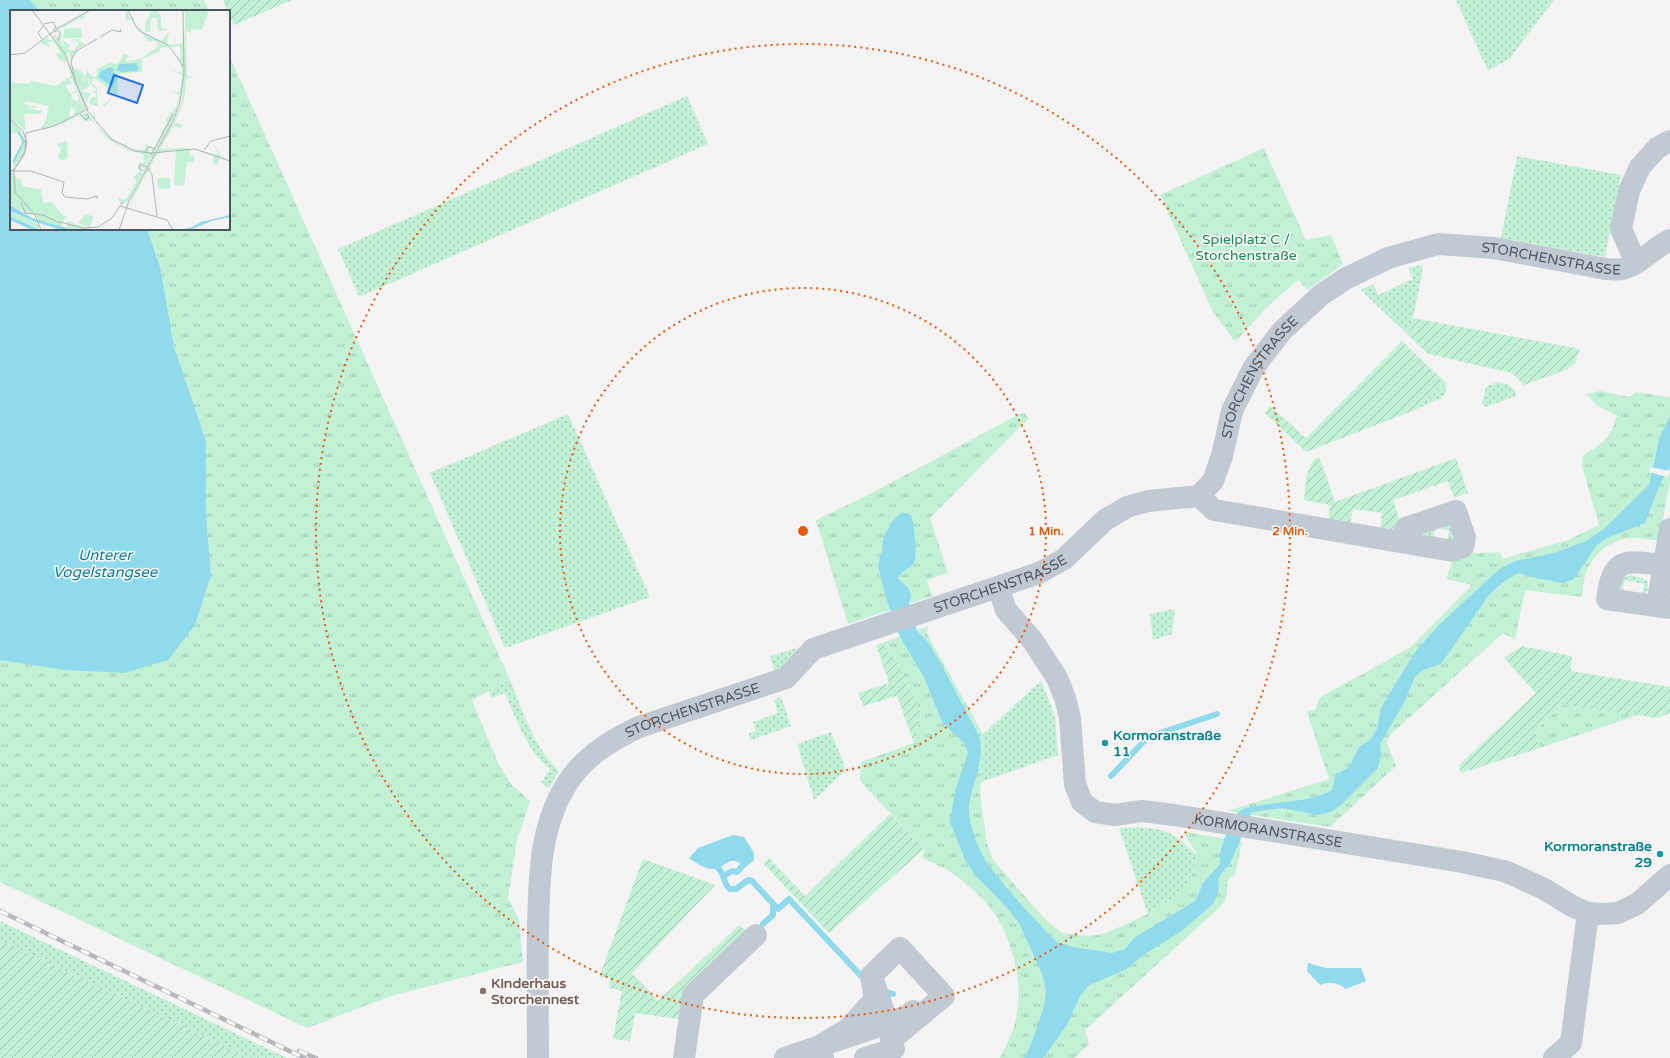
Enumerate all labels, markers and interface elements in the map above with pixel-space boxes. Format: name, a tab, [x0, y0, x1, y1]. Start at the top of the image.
inset map	[10, 10, 230, 230]
park label: Spielplatz C / Storchenstraße	[1195, 231, 1297, 264]
street label: STORCHENSTRASSE	[1481, 239, 1621, 278]
street label: STORCHENSTRASSE	[1218, 312, 1302, 440]
centre of rings	[796, 524, 810, 538]
text: 1 Min.	[1028, 524, 1064, 538]
text: 2 Min.	[1272, 524, 1308, 538]
water label: Unterer Vogelstangsee	[53, 546, 159, 581]
street label: STORCHENSTRASSE	[931, 551, 1070, 617]
street label: STORCHENSTRASSE	[622, 679, 762, 742]
place label: Kormoranstraße 11	[1113, 727, 1221, 760]
marker: Kormoranstraße 11	[1100, 738, 1110, 748]
street label: KORMORANSTRASSE	[1193, 810, 1344, 851]
place label: Kormoranstraße 29	[1544, 838, 1652, 871]
marker: Kormoranstraße 29	[1655, 849, 1665, 859]
place label: Kinderhaus Storchennest	[491, 975, 580, 1008]
marker: Kinderhaus Storchennest	[478, 986, 488, 996]

